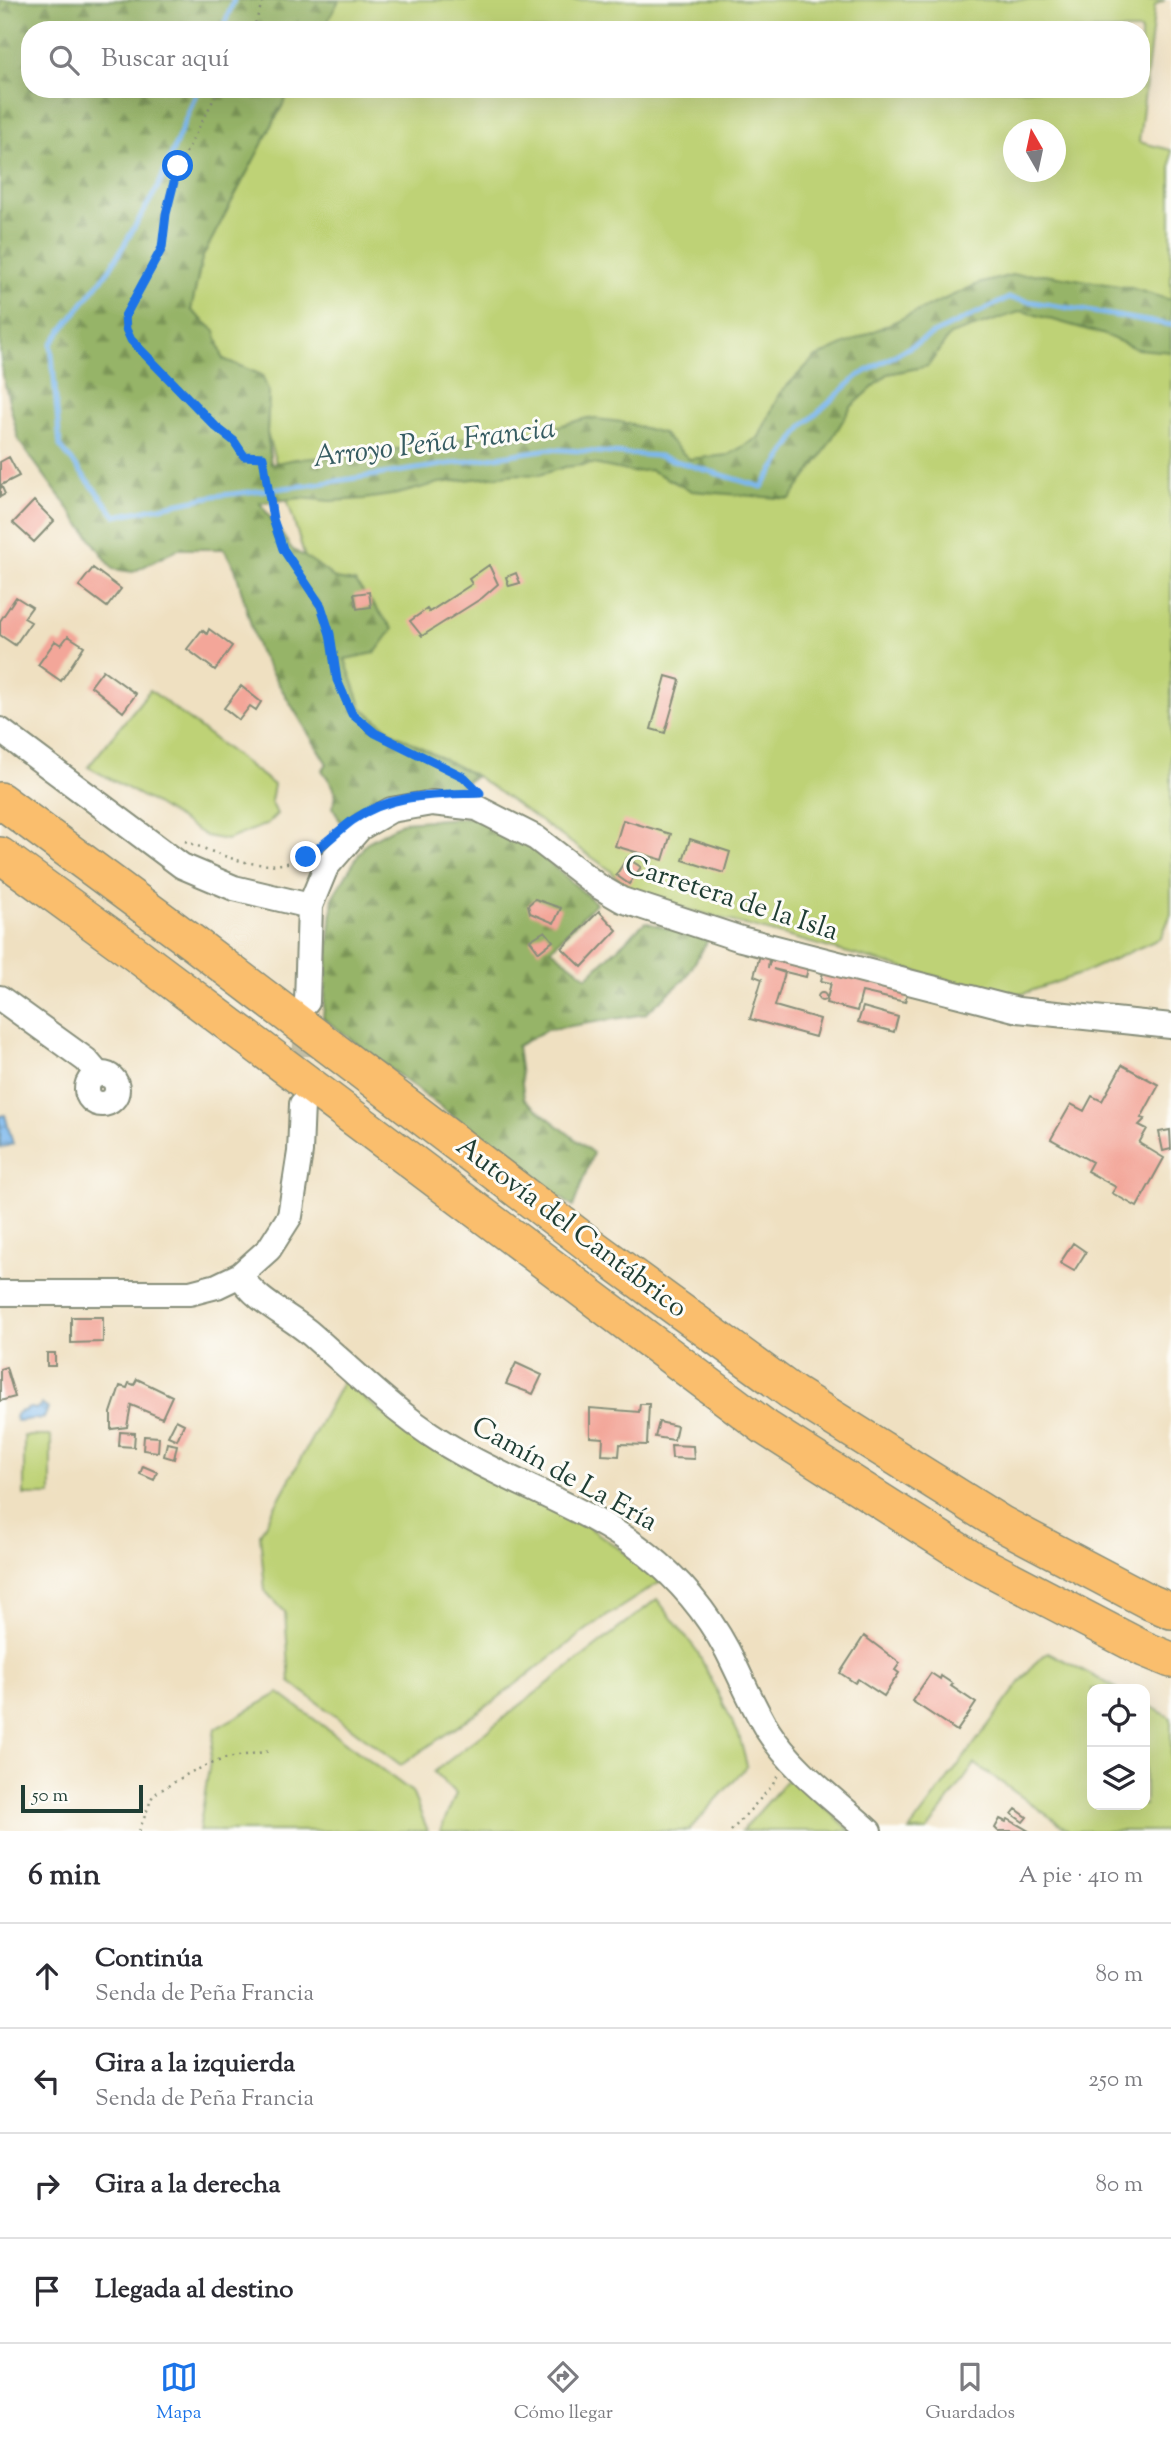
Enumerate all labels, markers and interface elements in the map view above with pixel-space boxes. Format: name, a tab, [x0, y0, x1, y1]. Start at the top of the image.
search box	[21, 21, 1150, 98]
icon: search	[45, 41, 83, 79]
text: Buscar aquí	[101, 41, 230, 78]
north arrow	[1003, 119, 1066, 182]
route start	[162, 150, 193, 181]
water label: Arroyo Peña Francia	[310, 408, 558, 480]
route end	[290, 841, 321, 872]
street label: Carretera de la Isla	[619, 846, 843, 952]
street label: Autovía del Cantábrico	[447, 1128, 695, 1328]
street label: Camín de La Ería	[464, 1407, 664, 1543]
map controls	[1087, 1684, 1150, 1810]
button: locate	[1087, 1684, 1150, 1747]
button: layers	[1087, 1747, 1150, 1810]
scale bar	[21, 1782, 144, 1814]
text: 50 m	[32, 1783, 68, 1810]
text: 6 min	[28, 1855, 100, 1898]
text: A pie · 410 m	[1019, 1860, 1143, 1893]
text: Continúa	[95, 1941, 203, 1978]
icon: ahead	[28, 1957, 66, 1995]
text: 80 m	[1095, 1959, 1143, 1992]
text: Senda de Peña Francia	[95, 1978, 314, 2011]
text: Gira a la izquierda	[95, 2046, 295, 2083]
icon: left	[28, 2062, 66, 2100]
text: 250 m	[1088, 2064, 1143, 2097]
text: Senda de Peña Francia	[95, 2083, 314, 2116]
icon: right	[28, 2167, 66, 2205]
text: Gira a la derecha	[95, 2167, 280, 2204]
text: 80 m	[1095, 2169, 1143, 2202]
icon: arrive	[28, 2272, 66, 2310]
text: Llegada al destino	[95, 2272, 293, 2309]
tab: Mapa	[156, 2358, 201, 2427]
tab: Cómo llegar	[514, 2358, 613, 2427]
tab: Guardados	[925, 2358, 1015, 2427]

